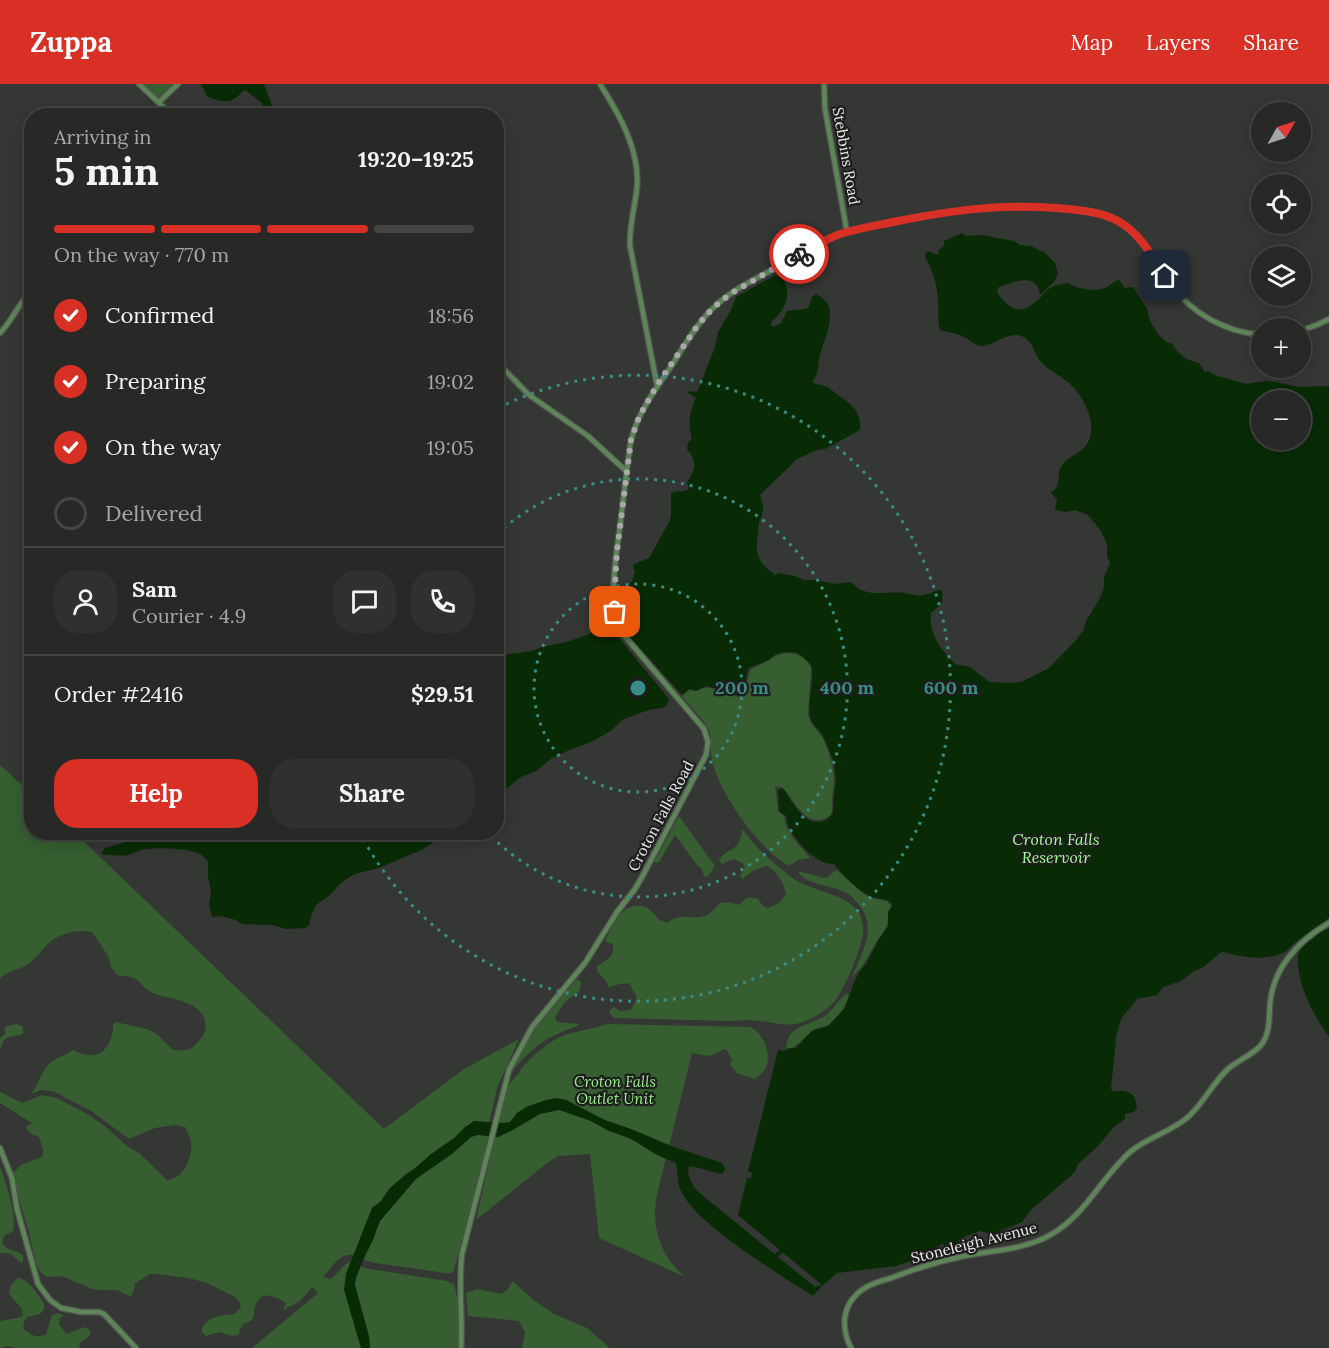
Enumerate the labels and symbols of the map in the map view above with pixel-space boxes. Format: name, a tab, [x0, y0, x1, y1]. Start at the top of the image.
north arrow	[1251, 102, 1311, 162]
street label: Stebbins Road	[829, 106, 864, 206]
courier	[769, 224, 829, 284]
pin	[1139, 250, 1190, 301]
pin	[589, 586, 640, 637]
text: 200 m	[715, 676, 769, 699]
text: 400 m	[820, 676, 874, 699]
text: 600 m	[924, 676, 979, 699]
centre of rings	[628, 678, 648, 698]
street label: Croton Falls Road	[623, 757, 698, 874]
water label: Croton Falls Reservoir	[1012, 829, 1100, 867]
park label: Croton Falls Outlet Unit	[574, 1072, 656, 1108]
street label: Stoneleigh Avenue	[909, 1218, 1039, 1267]

